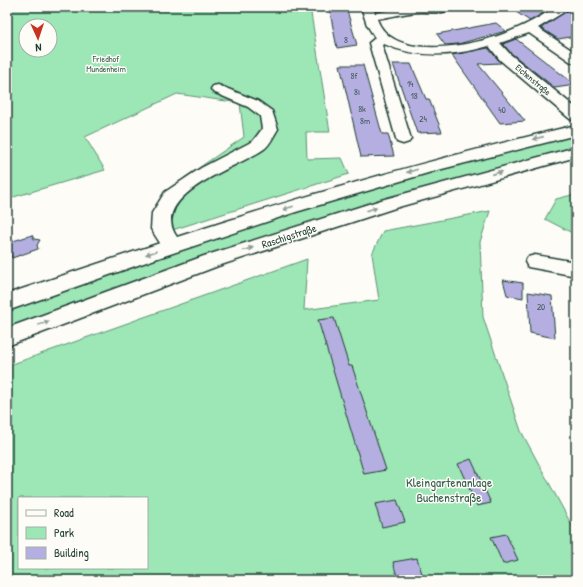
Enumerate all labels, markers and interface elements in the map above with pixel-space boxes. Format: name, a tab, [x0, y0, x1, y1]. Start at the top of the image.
north arrow	[18, 18, 58, 58]
house number: 8	[344, 34, 348, 46]
text: N	[35, 41, 42, 55]
park label: Friedhof Mundenheim	[86, 53, 126, 75]
street label: Eichenstraße	[513, 62, 554, 99]
house number: 8f	[350, 70, 358, 82]
house number: 14	[407, 78, 414, 90]
house number: 8i	[354, 86, 360, 98]
house number: 18	[410, 90, 418, 102]
house number: 8k	[358, 103, 366, 115]
house number: 40	[498, 104, 506, 116]
house number: 24	[419, 113, 427, 125]
house number: 8m	[360, 115, 370, 127]
one-way arrow	[532, 136, 544, 142]
one-way arrow	[406, 168, 418, 174]
one-way arrow	[491, 170, 503, 176]
one-way arrow	[281, 205, 293, 211]
one-way arrow	[367, 206, 379, 212]
street label: Raschigstraße	[260, 220, 319, 251]
one-way arrow	[243, 246, 255, 252]
one-way arrow	[144, 250, 156, 256]
house number: 20	[537, 301, 545, 313]
one-way arrow	[38, 320, 50, 326]
park label: Kleingartenanlage Buchenstraße	[406, 473, 492, 506]
legend	[18, 497, 148, 569]
text: Road	[54, 504, 74, 521]
text: Park	[54, 524, 74, 541]
text: Building	[54, 544, 89, 561]

